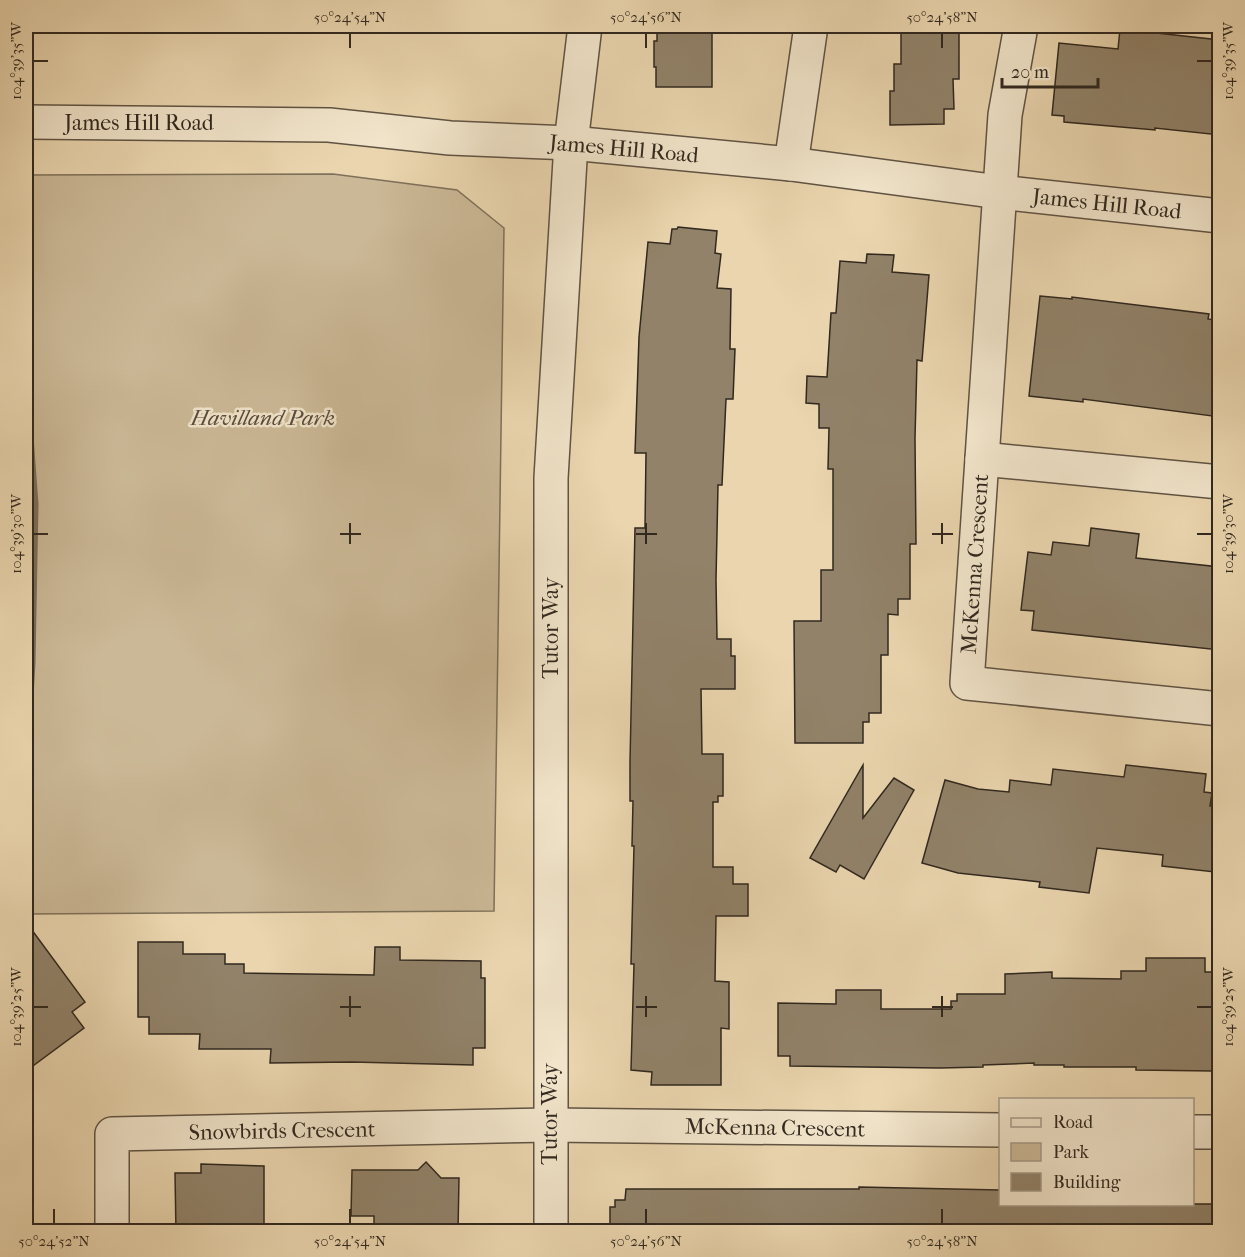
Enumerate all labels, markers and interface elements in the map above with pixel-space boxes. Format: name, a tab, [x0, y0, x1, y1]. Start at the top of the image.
text: 50°24'54"N	[314, 8, 387, 26]
text: 50°24'56"N	[610, 8, 683, 26]
text: 50°24'58"N	[906, 8, 978, 26]
text: 104°39'35"W	[7, 21, 25, 100]
text: 104°39'35"W	[1219, 21, 1237, 100]
scale bar	[1002, 51, 1098, 89]
text: 20 m	[1011, 62, 1049, 83]
street label: James Hill Road	[62, 110, 215, 136]
street label: James Hill Road	[546, 129, 701, 169]
street label: James Hill Road	[1029, 183, 1184, 225]
park label: Havilland Park	[190, 405, 335, 431]
street label: McKenna Crescent	[956, 473, 994, 655]
text: 104°39'30"W	[7, 493, 25, 574]
text: 104°39'30"W	[1219, 493, 1237, 574]
street label: Tutor Way	[538, 576, 564, 679]
text: 104°39'25"W	[7, 966, 25, 1047]
text: 104°39'25"W	[1219, 966, 1237, 1047]
street label: Tutor Way	[537, 1062, 563, 1165]
legend	[999, 1098, 1194, 1206]
text: Road	[1053, 1112, 1093, 1133]
street label: McKenna Crescent	[685, 1113, 866, 1143]
street label: Snowbirds Crescent	[188, 1116, 376, 1146]
text: Park	[1053, 1142, 1090, 1163]
text: Building	[1053, 1172, 1121, 1193]
text: 50°24'52"N	[18, 1232, 90, 1250]
text: 50°24'54"N	[314, 1232, 387, 1250]
text: 50°24'56"N	[610, 1232, 683, 1250]
text: 50°24'58"N	[906, 1232, 978, 1250]

